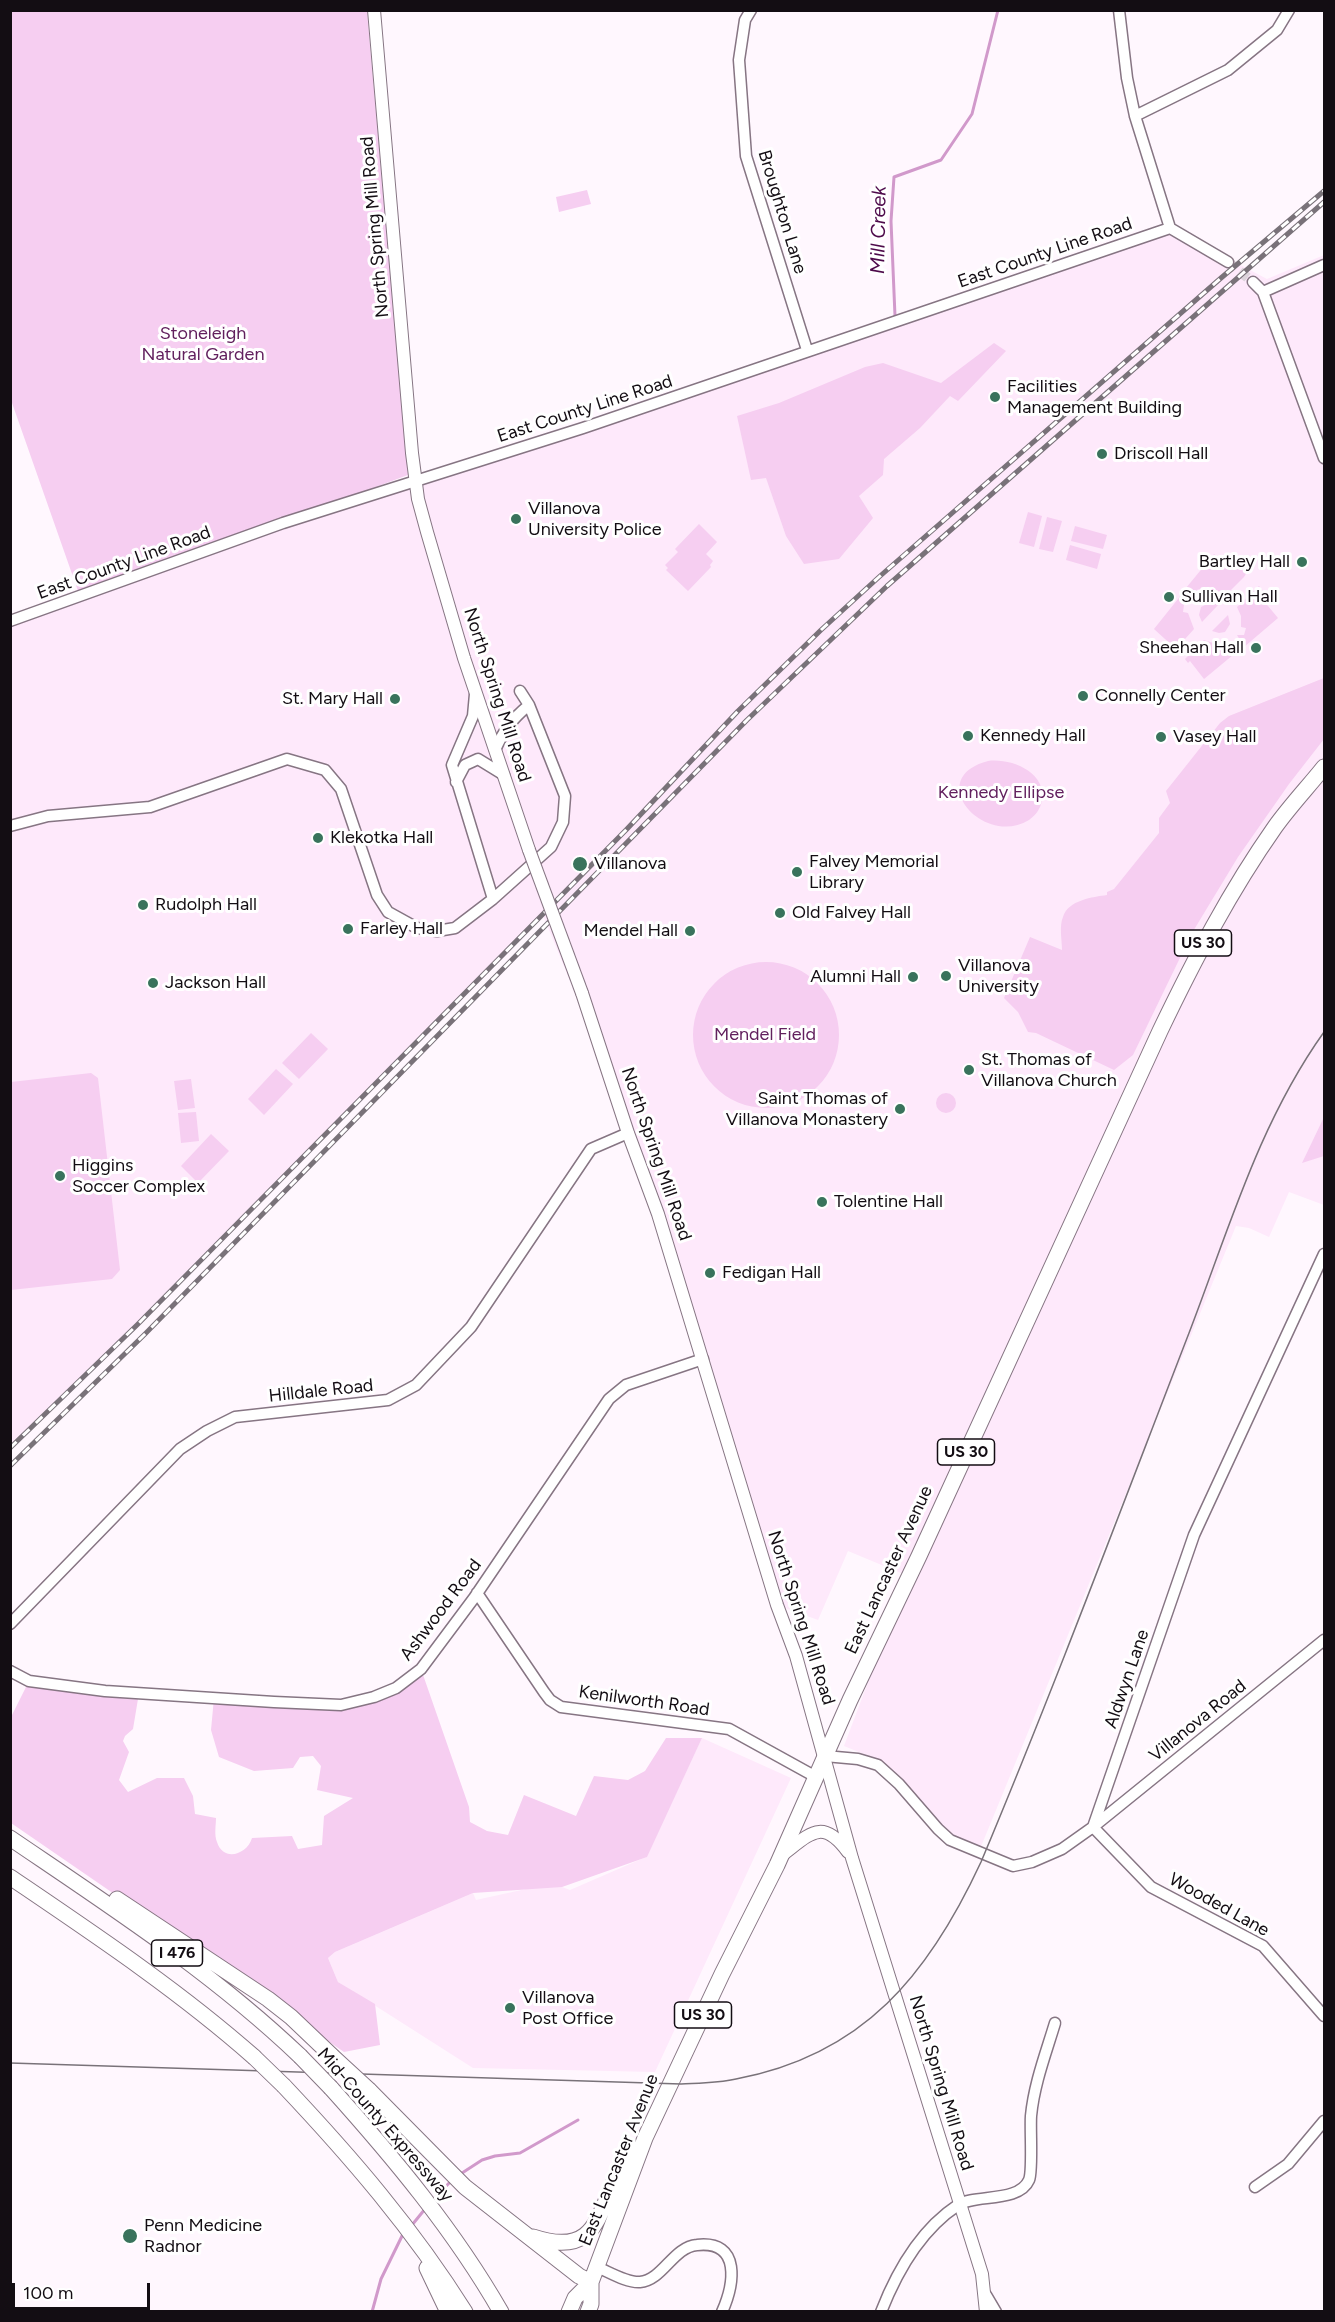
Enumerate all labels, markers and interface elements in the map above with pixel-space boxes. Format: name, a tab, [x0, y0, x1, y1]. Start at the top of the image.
street label: North Spring Mill Road	[356, 135, 394, 319]
street label: Broughton Lane	[753, 148, 811, 276]
water label: Mill Creek	[866, 186, 892, 274]
street label: East County Line Road	[955, 213, 1135, 293]
park label: Stoneleigh Natural Garden	[142, 323, 264, 366]
street label: East County Line Road	[495, 370, 675, 448]
place label: Facilities Management Building	[1007, 376, 1182, 418]
marker: Facilities Management Building	[988, 390, 1002, 404]
place label: Driscoll Hall	[1114, 443, 1208, 465]
marker: Driscoll Hall	[1095, 447, 1109, 461]
place label: Villanova University Police	[528, 498, 662, 540]
marker: Villanova University Police	[509, 512, 523, 526]
street label: East County Line Road	[34, 522, 214, 604]
place label: Bartley Hall	[1199, 551, 1290, 573]
marker: Bartley Hall	[1295, 555, 1309, 569]
place label: Sullivan Hall	[1181, 586, 1278, 608]
marker: Sullivan Hall	[1162, 590, 1176, 604]
street label: North Spring Mill Road	[459, 605, 535, 785]
place label: Sheehan Hall	[1139, 637, 1244, 659]
marker: Sheehan Hall	[1249, 641, 1263, 655]
place label: Connelly Center	[1095, 685, 1226, 707]
place label: St. Mary Hall	[282, 688, 383, 710]
marker: Connelly Center	[1076, 689, 1090, 703]
marker: St. Mary Hall	[388, 692, 402, 706]
place label: Kennedy Hall	[980, 725, 1086, 747]
place label: Vasey Hall	[1173, 726, 1256, 748]
marker: Kennedy Hall	[961, 729, 975, 743]
marker: Vasey Hall	[1154, 730, 1168, 744]
park label: Kennedy Ellipse	[938, 782, 1064, 804]
place label: Klekotka Hall	[330, 827, 433, 849]
marker: Klekotka Hall	[311, 831, 325, 845]
place label: Falvey Memorial Library	[809, 851, 939, 894]
place label: Villanova	[594, 853, 666, 875]
marker: Villanova	[571, 855, 589, 873]
marker: Falvey Memorial Library	[790, 865, 804, 879]
place label: Rudolph Hall	[155, 894, 257, 916]
marker: Rudolph Hall	[136, 898, 150, 912]
place label: Old Falvey Hall	[792, 902, 911, 924]
marker: Old Falvey Hall	[773, 906, 787, 920]
place label: Farley Hall	[360, 918, 443, 940]
place label: Mendel Hall	[584, 920, 678, 942]
marker: Farley Hall	[341, 922, 355, 936]
marker: Mendel Hall	[683, 924, 697, 938]
road number: US 30	[1174, 930, 1232, 956]
place label: Villanova University	[958, 955, 1039, 998]
place label: Alumni Hall	[810, 966, 901, 988]
marker: Villanova University	[939, 969, 953, 983]
marker: Alumni Hall	[906, 970, 920, 984]
place label: Jackson Hall	[165, 972, 266, 994]
marker: Jackson Hall	[146, 976, 160, 990]
park label: Mendel Field	[714, 1024, 816, 1046]
place label: St. Thomas of Villanova Church	[981, 1049, 1117, 1092]
marker: St. Thomas of Villanova Church	[962, 1063, 976, 1077]
street label: North Spring Mill Road	[616, 1064, 696, 1244]
place label: Saint Thomas of Villanova Monastery	[726, 1088, 888, 1130]
marker: Saint Thomas of Villanova Monastery	[893, 1102, 907, 1116]
place label: Higgins Soccer Complex	[72, 1155, 205, 1198]
marker: Higgins Soccer Complex	[53, 1169, 67, 1183]
place label: Tolentine Hall	[834, 1191, 943, 1213]
marker: Tolentine Hall	[815, 1195, 829, 1209]
place label: Fedigan Hall	[722, 1262, 821, 1284]
marker: Fedigan Hall	[703, 1266, 717, 1280]
street label: Hilldale Road	[268, 1375, 374, 1407]
road number: US 30	[938, 1439, 994, 1465]
street label: East Lancaster Avenue	[840, 1482, 938, 1658]
street label: North Spring Mill Road	[763, 1528, 839, 1708]
street label: Ashwood Road	[396, 1555, 486, 1665]
street label: Aldwyn Lane	[1100, 1627, 1154, 1731]
street label: Villanova Road	[1145, 1675, 1251, 1767]
street label: Kenilworth Road	[577, 1681, 711, 1721]
street label: Wooded Lane	[1165, 1869, 1273, 1941]
road number: I 476	[152, 1940, 202, 1966]
place label: Villanova Post Office	[522, 1987, 613, 2030]
street label: North Spring Mill Road	[904, 1993, 978, 2173]
marker: Villanova Post Office	[503, 2001, 517, 2015]
road number: US 30	[674, 2002, 732, 2028]
street label: Mid-County Expressway	[312, 2044, 458, 2206]
street label: East Lancaster Avenue	[575, 2071, 663, 2249]
place label: Penn Medicine Radnor	[144, 2215, 262, 2258]
marker: Penn Medicine Radnor	[121, 2227, 139, 2245]
scale bar	[15, 2271, 153, 2309]
text: 100 m	[23, 2282, 73, 2304]

